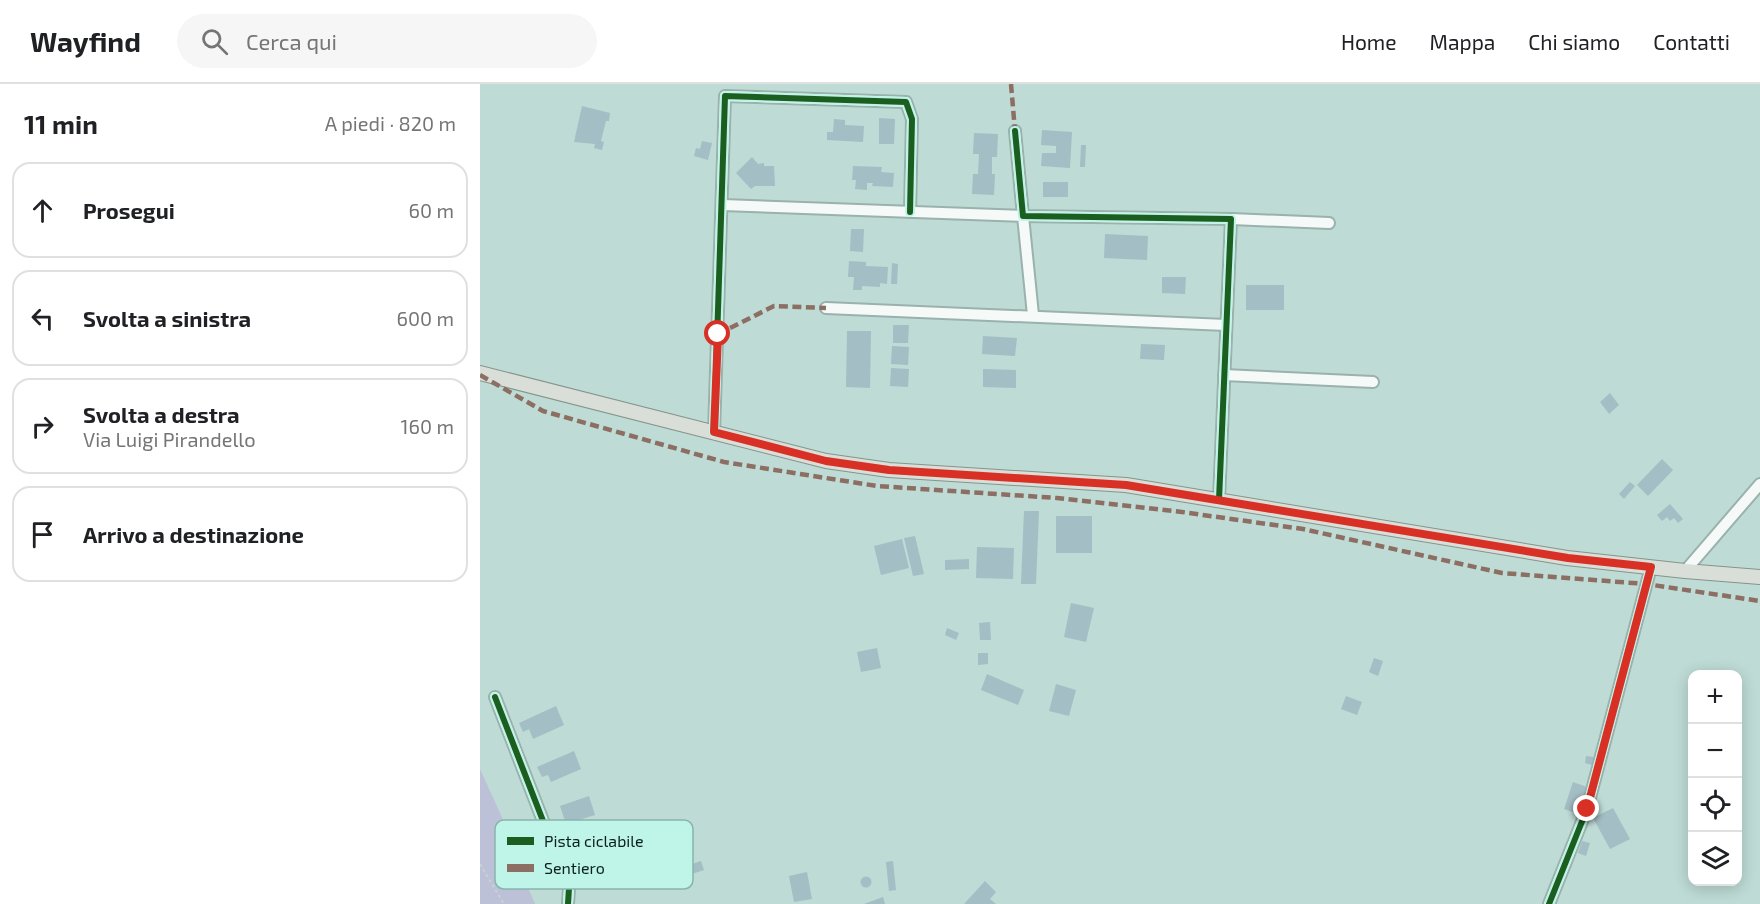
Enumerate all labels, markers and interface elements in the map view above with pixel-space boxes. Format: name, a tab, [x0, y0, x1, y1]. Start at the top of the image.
search box	[177, 14, 597, 68]
text: Wayfind	[30, 24, 141, 58]
icon: search	[198, 25, 231, 58]
text: Cerca qui	[246, 28, 337, 54]
text: Home	[1341, 29, 1397, 54]
text: Mappa	[1430, 29, 1495, 54]
text: Chi siamo	[1528, 29, 1620, 54]
text: Contatti	[1653, 29, 1730, 54]
text: 11 min	[24, 108, 98, 139]
text: A piedi · 820 m	[325, 111, 456, 135]
icon: ahead	[26, 194, 59, 227]
text: Prosegui	[83, 197, 175, 223]
text: 60 m	[409, 198, 454, 222]
icon: left	[26, 302, 59, 335]
text: Svolta a sinistra	[83, 305, 251, 331]
text: 600 m	[396, 306, 454, 330]
route start	[704, 320, 730, 346]
text: Svolta a destra	[83, 401, 240, 427]
icon: right	[26, 410, 59, 443]
text: 160 m	[401, 414, 454, 438]
text: Via Luigi Pirandello	[83, 427, 256, 451]
icon: arrive	[26, 518, 59, 551]
text: Arrivo a destinazione	[83, 521, 304, 547]
map controls	[1688, 670, 1742, 886]
button: +	[1688, 670, 1742, 724]
button: −	[1688, 724, 1742, 778]
button: locate	[1688, 778, 1742, 832]
route end	[1573, 795, 1599, 821]
legend	[495, 820, 693, 889]
text: Pista ciclabile	[544, 831, 644, 850]
button: layers	[1688, 832, 1742, 886]
text: Sentiero	[544, 858, 605, 877]

